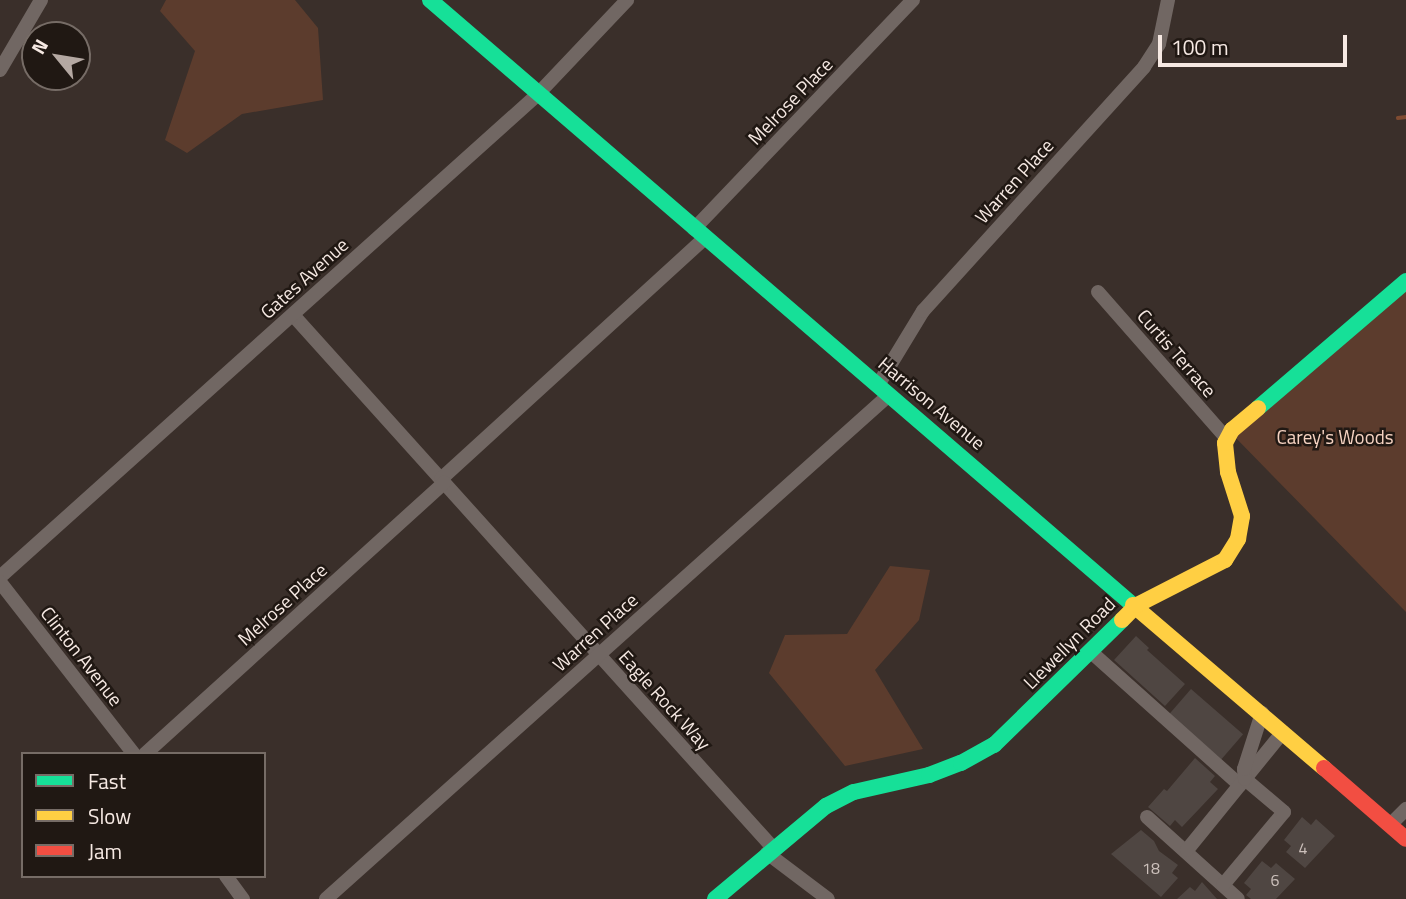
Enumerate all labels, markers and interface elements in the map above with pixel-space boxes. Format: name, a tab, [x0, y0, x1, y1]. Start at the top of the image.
north arrow	[21, 21, 91, 91]
scale bar	[1161, 21, 1350, 65]
text: 100 m	[1171, 31, 1228, 63]
text: N	[23, 33, 55, 59]
street label: Melrose Place	[743, 53, 837, 149]
street label: Warren Place	[970, 134, 1058, 228]
street label: Gates Avenue	[256, 233, 352, 323]
street label: Curtis Terrace	[1133, 304, 1221, 402]
street label: Harrison Avenue	[874, 352, 990, 454]
park label: Carey's Woods	[1276, 426, 1394, 448]
street label: Melrose Place	[233, 558, 331, 650]
street label: Warren Place	[548, 588, 642, 676]
street label: Llewellyn Road	[1018, 592, 1120, 694]
street label: Clinton Avenue	[36, 602, 128, 710]
street label: Eagle Rock Way	[614, 645, 716, 755]
legend	[21, 752, 266, 878]
text: Fast	[88, 765, 126, 797]
text: Slow	[88, 800, 131, 832]
text: Jam	[88, 835, 122, 867]
house number: 4	[1299, 838, 1307, 858]
house number: 18	[1142, 858, 1160, 878]
house number: 6	[1271, 870, 1279, 890]

